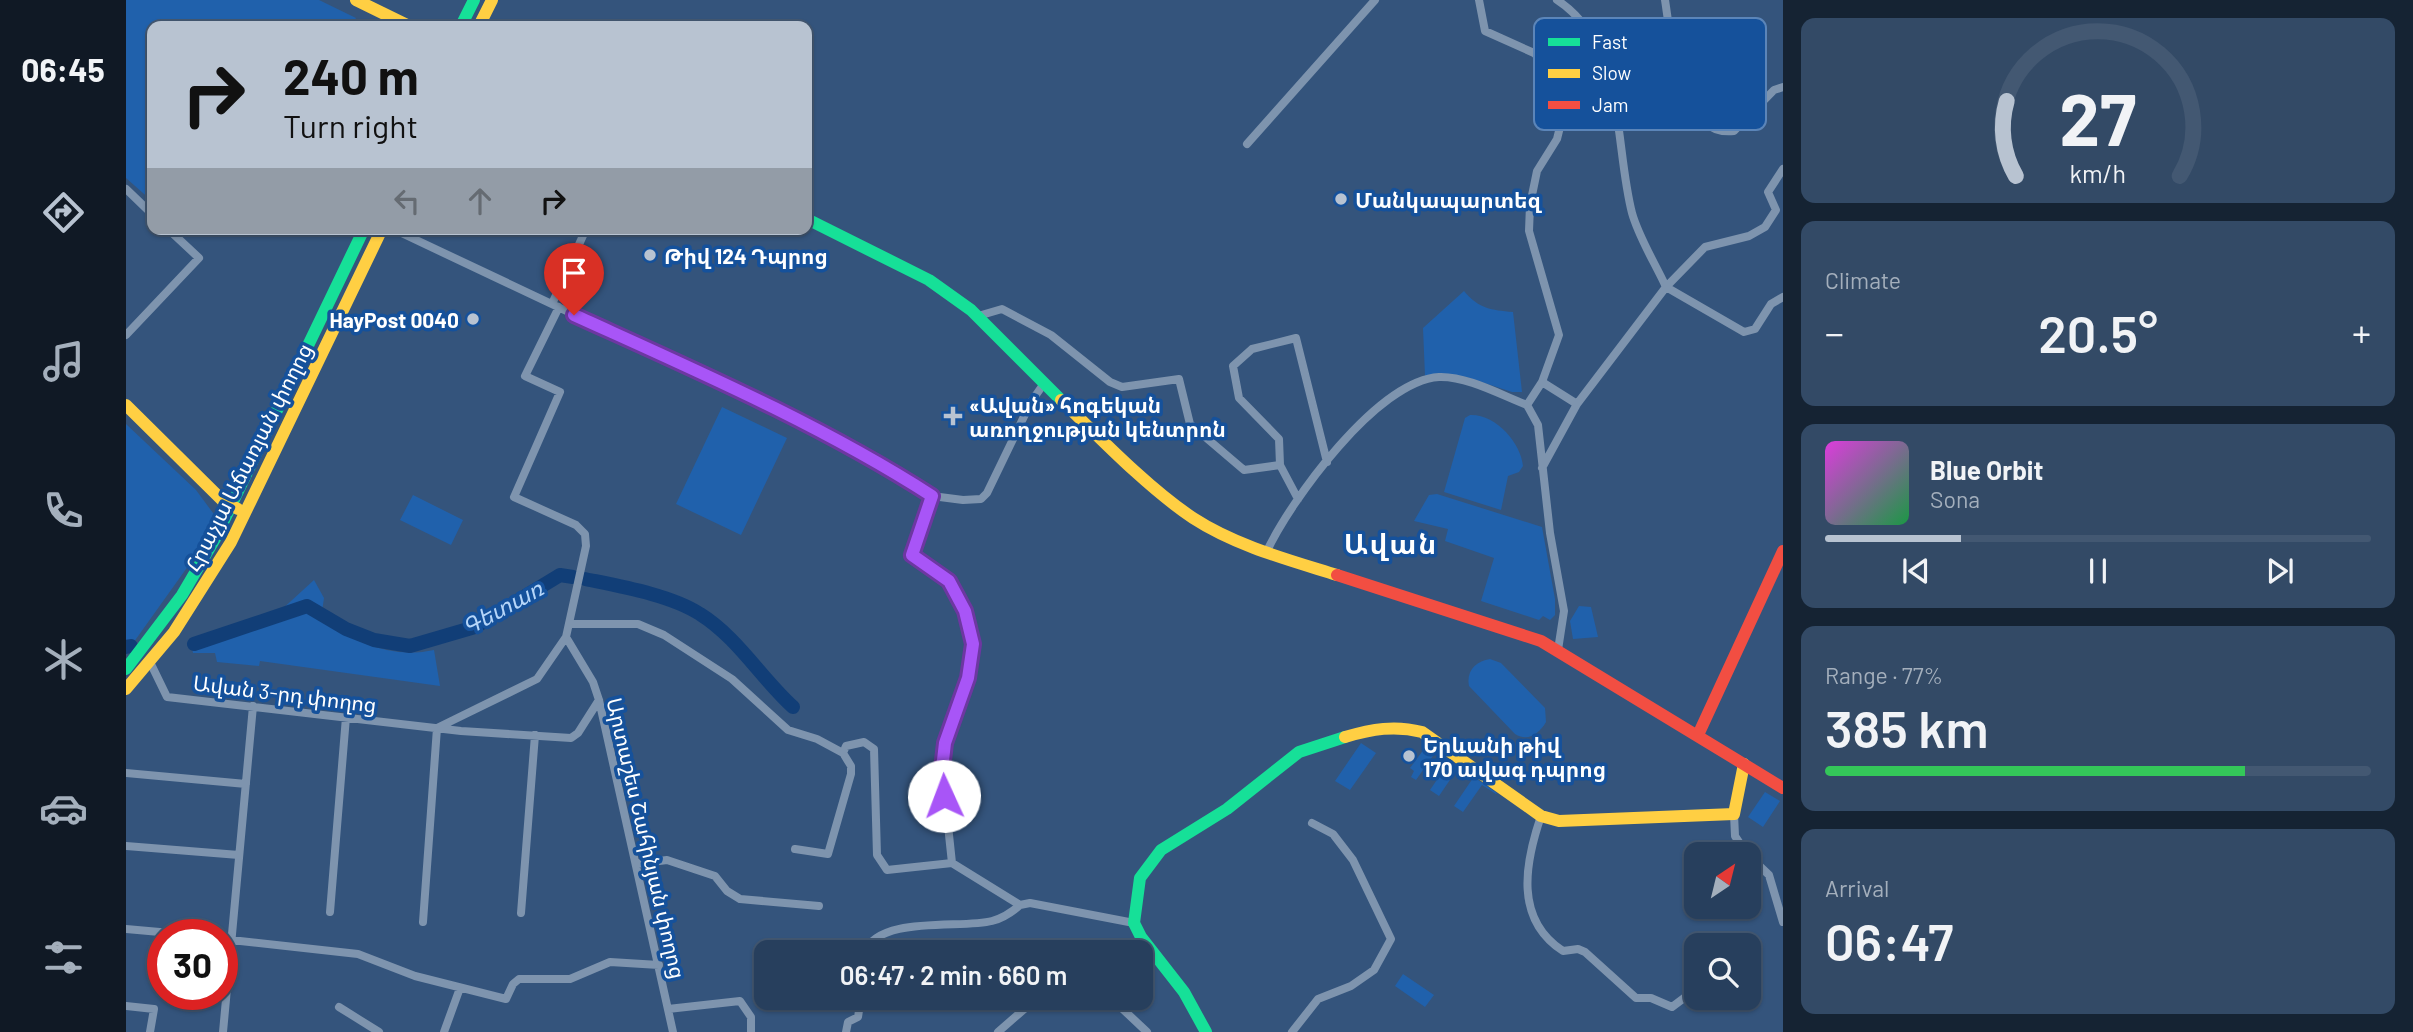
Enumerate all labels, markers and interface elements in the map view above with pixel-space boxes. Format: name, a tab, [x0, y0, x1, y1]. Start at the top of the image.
legend	[1534, 18, 1766, 130]
text: Fast	[1592, 30, 1628, 53]
text: 240 m	[283, 46, 419, 105]
icon: right	[168, 49, 259, 140]
text: 06:45	[21, 50, 105, 88]
text: Slow	[1592, 61, 1631, 84]
text: 27	[2060, 74, 2136, 162]
text: Jam	[1592, 93, 1628, 116]
text: Turn right	[283, 106, 418, 144]
text: km/h	[2070, 158, 2126, 188]
icon: left	[388, 182, 426, 220]
icon: ahead	[461, 182, 499, 220]
icon: right	[534, 182, 572, 220]
place label: Մանկապարտեզ	[1355, 187, 1543, 213]
icon: directions	[39, 188, 88, 237]
marker: Մանկապարտեզ	[1333, 191, 1349, 207]
pin	[544, 243, 604, 315]
place label: Թիվ 124 Դպրոց	[664, 243, 828, 269]
marker: Թիվ 124 Դպրոց	[642, 247, 658, 263]
icon: arrive	[555, 254, 593, 292]
text: Climate	[1825, 266, 1901, 294]
text: 20.5°	[2038, 301, 2158, 363]
place label: HayPost 0040	[329, 307, 459, 332]
text: −	[1825, 309, 1844, 355]
text: +	[2352, 309, 2371, 355]
marker: HayPost 0040	[465, 311, 481, 327]
icon: music	[39, 337, 88, 386]
street label: Հրաչյա Աճառյան փողոց	[179, 339, 317, 576]
place label: «Ավան» հոգեկան առողջության կենտրոն	[969, 392, 1226, 442]
marker: «Ավան» հոգեկան առողջության կենտրոն	[943, 406, 963, 426]
text: Blue Orbit	[1930, 454, 2043, 485]
text: Sona	[1930, 485, 1980, 513]
icon: phone	[39, 486, 88, 535]
district label: Ավան	[1344, 526, 1438, 561]
icon: previous	[1897, 552, 1935, 590]
icon: pause	[2079, 552, 2117, 590]
icon: next	[2261, 552, 2299, 590]
water label: Գետառ	[457, 573, 548, 641]
icon: climate	[39, 635, 88, 684]
text: Range · 77%	[1825, 661, 1943, 689]
street label: Ավան 3-րդ փողոց	[192, 669, 378, 718]
street label: Արտաշես Շահինյան փողոց	[601, 695, 692, 981]
text: 385 km	[1825, 696, 1989, 758]
place label: Երևանի թիվ 170 ավագ դպրոց	[1423, 732, 1606, 782]
marker: Երևանի թիվ 170 ավագ դպրոց	[1401, 748, 1417, 764]
position arrow	[907, 759, 981, 833]
icon: car	[39, 784, 88, 833]
north arrow	[1684, 842, 1760, 919]
map controls	[1684, 842, 1761, 1010]
text: Arrival	[1825, 874, 1889, 902]
text: 06:47	[1825, 909, 1953, 971]
speed limit sign: 30	[147, 919, 238, 1010]
icon: filters	[39, 933, 88, 982]
button: search	[1684, 933, 1761, 1010]
text: 06:47 · 2 min · 660 m	[840, 959, 1067, 990]

